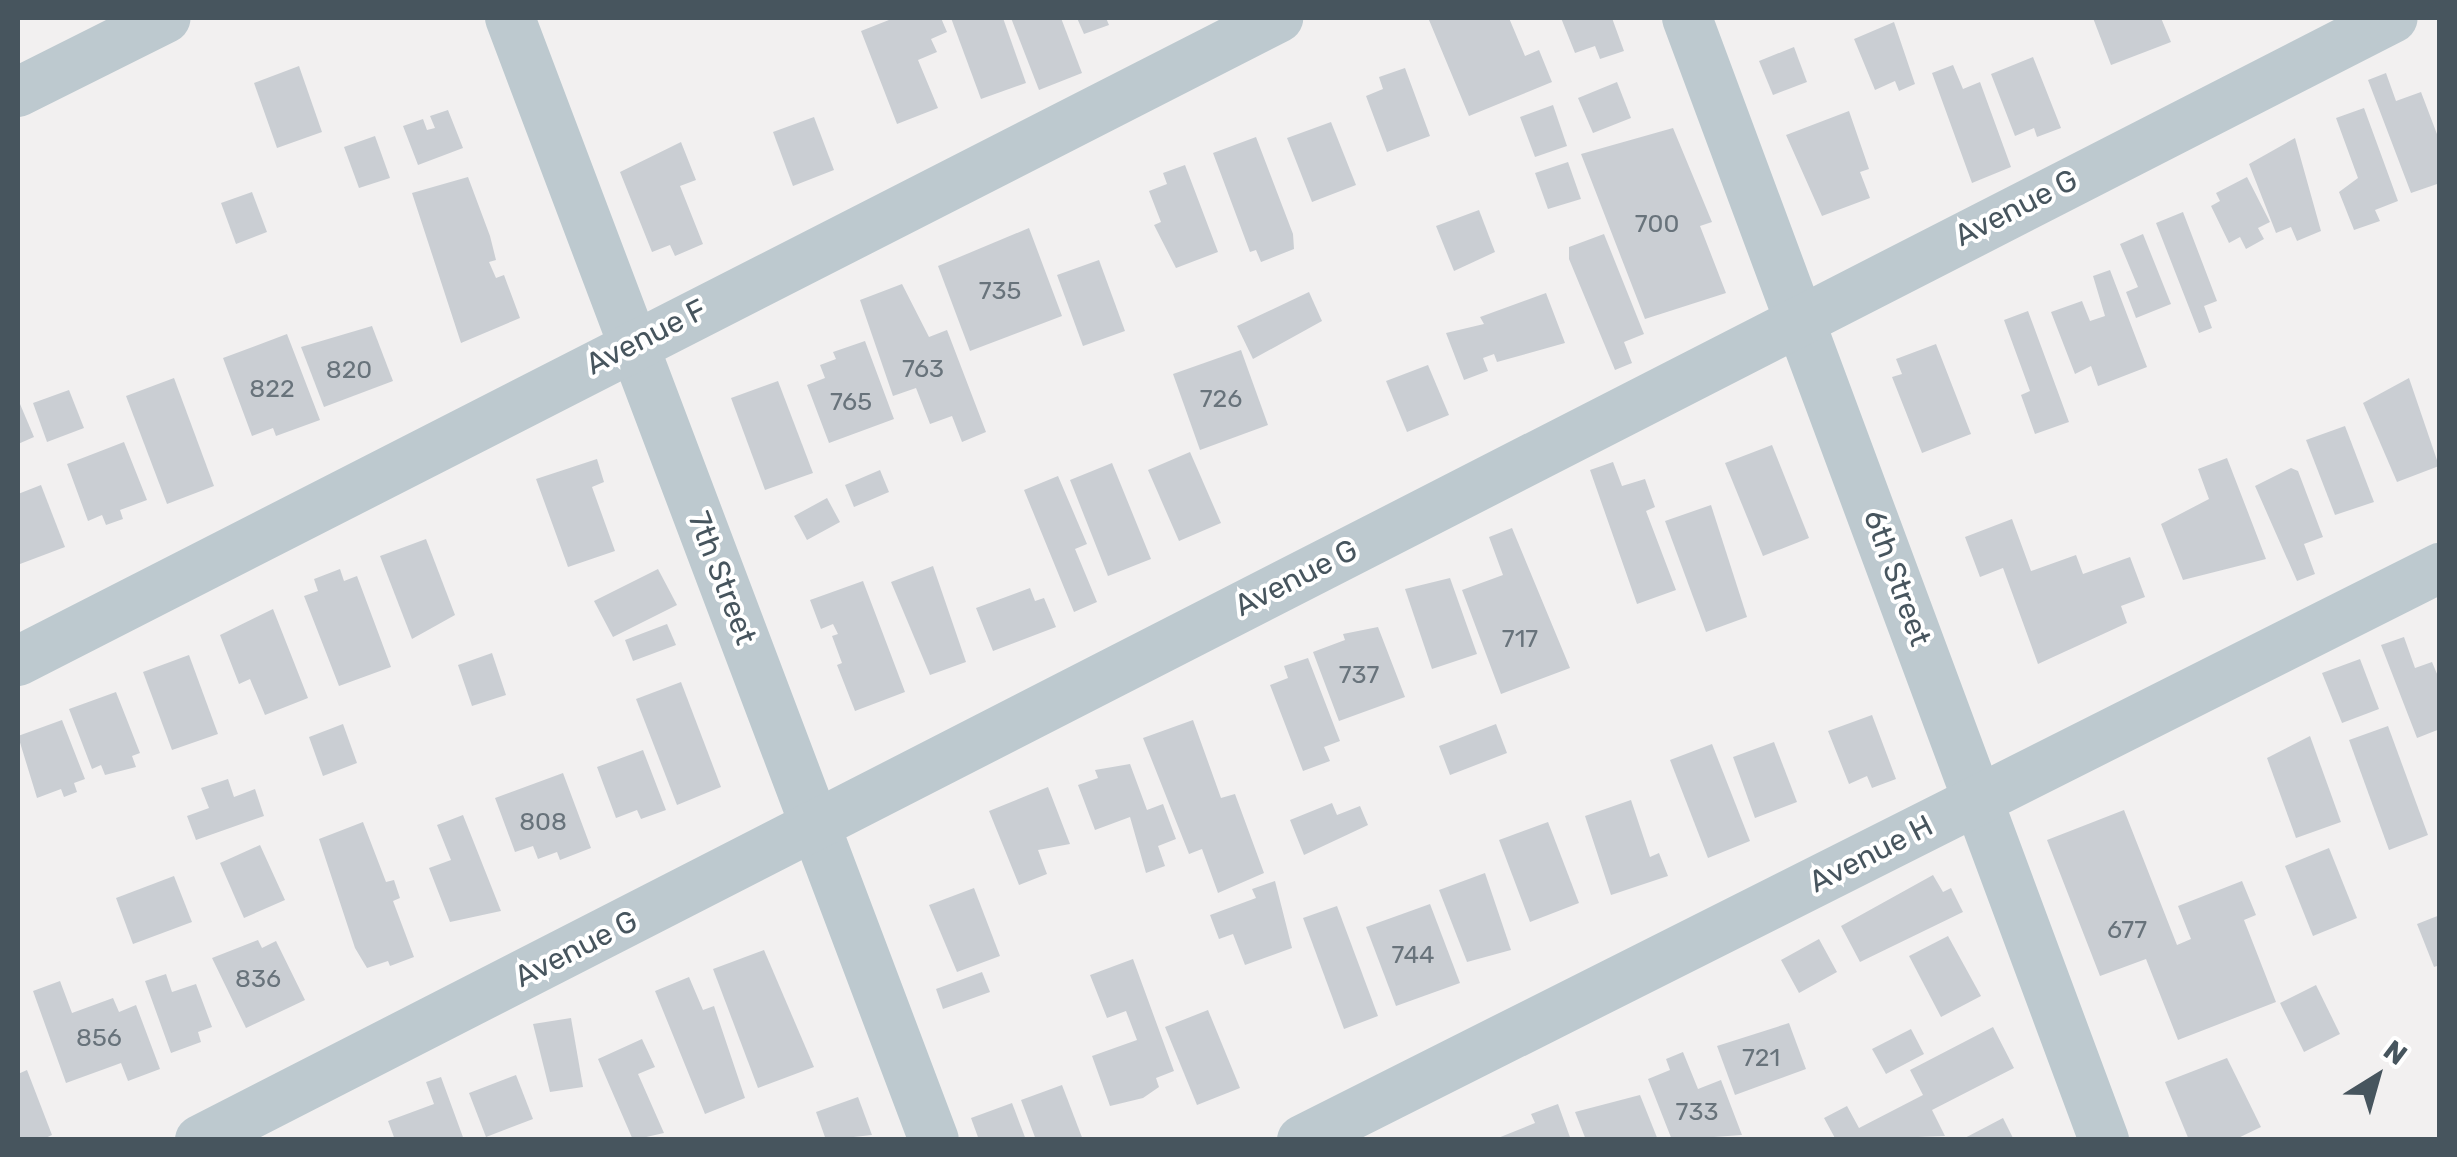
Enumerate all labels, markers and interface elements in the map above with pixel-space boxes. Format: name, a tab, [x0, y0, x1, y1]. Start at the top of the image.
street label: Avenue G	[1949, 162, 2083, 254]
house number: 700	[1635, 209, 1679, 239]
house number: 735	[979, 276, 1021, 306]
street label: Avenue F	[580, 291, 712, 383]
house number: 763	[902, 354, 944, 384]
house number: 820	[326, 355, 372, 385]
house number: 822	[249, 374, 295, 404]
house number: 726	[1200, 384, 1242, 414]
house number: 765	[830, 387, 872, 417]
street label: 6th Street	[1856, 505, 1938, 651]
street label: 7th Street	[680, 506, 764, 650]
street label: Avenue G	[1229, 532, 1363, 624]
house number: 717	[1502, 624, 1538, 654]
house number: 737	[1339, 660, 1379, 690]
house number: 808	[519, 807, 567, 837]
street label: Avenue H	[1803, 808, 1939, 900]
street label: Avenue G	[509, 903, 643, 995]
house number: 677	[2107, 915, 2147, 945]
house number: 744	[1391, 940, 1435, 970]
house number: 836	[235, 964, 281, 994]
house number: 856	[76, 1023, 122, 1053]
north arrow	[2327, 1027, 2427, 1127]
text: N	[2377, 1033, 2413, 1072]
house number: 721	[1742, 1043, 1780, 1073]
house number: 733	[1676, 1097, 1718, 1127]

